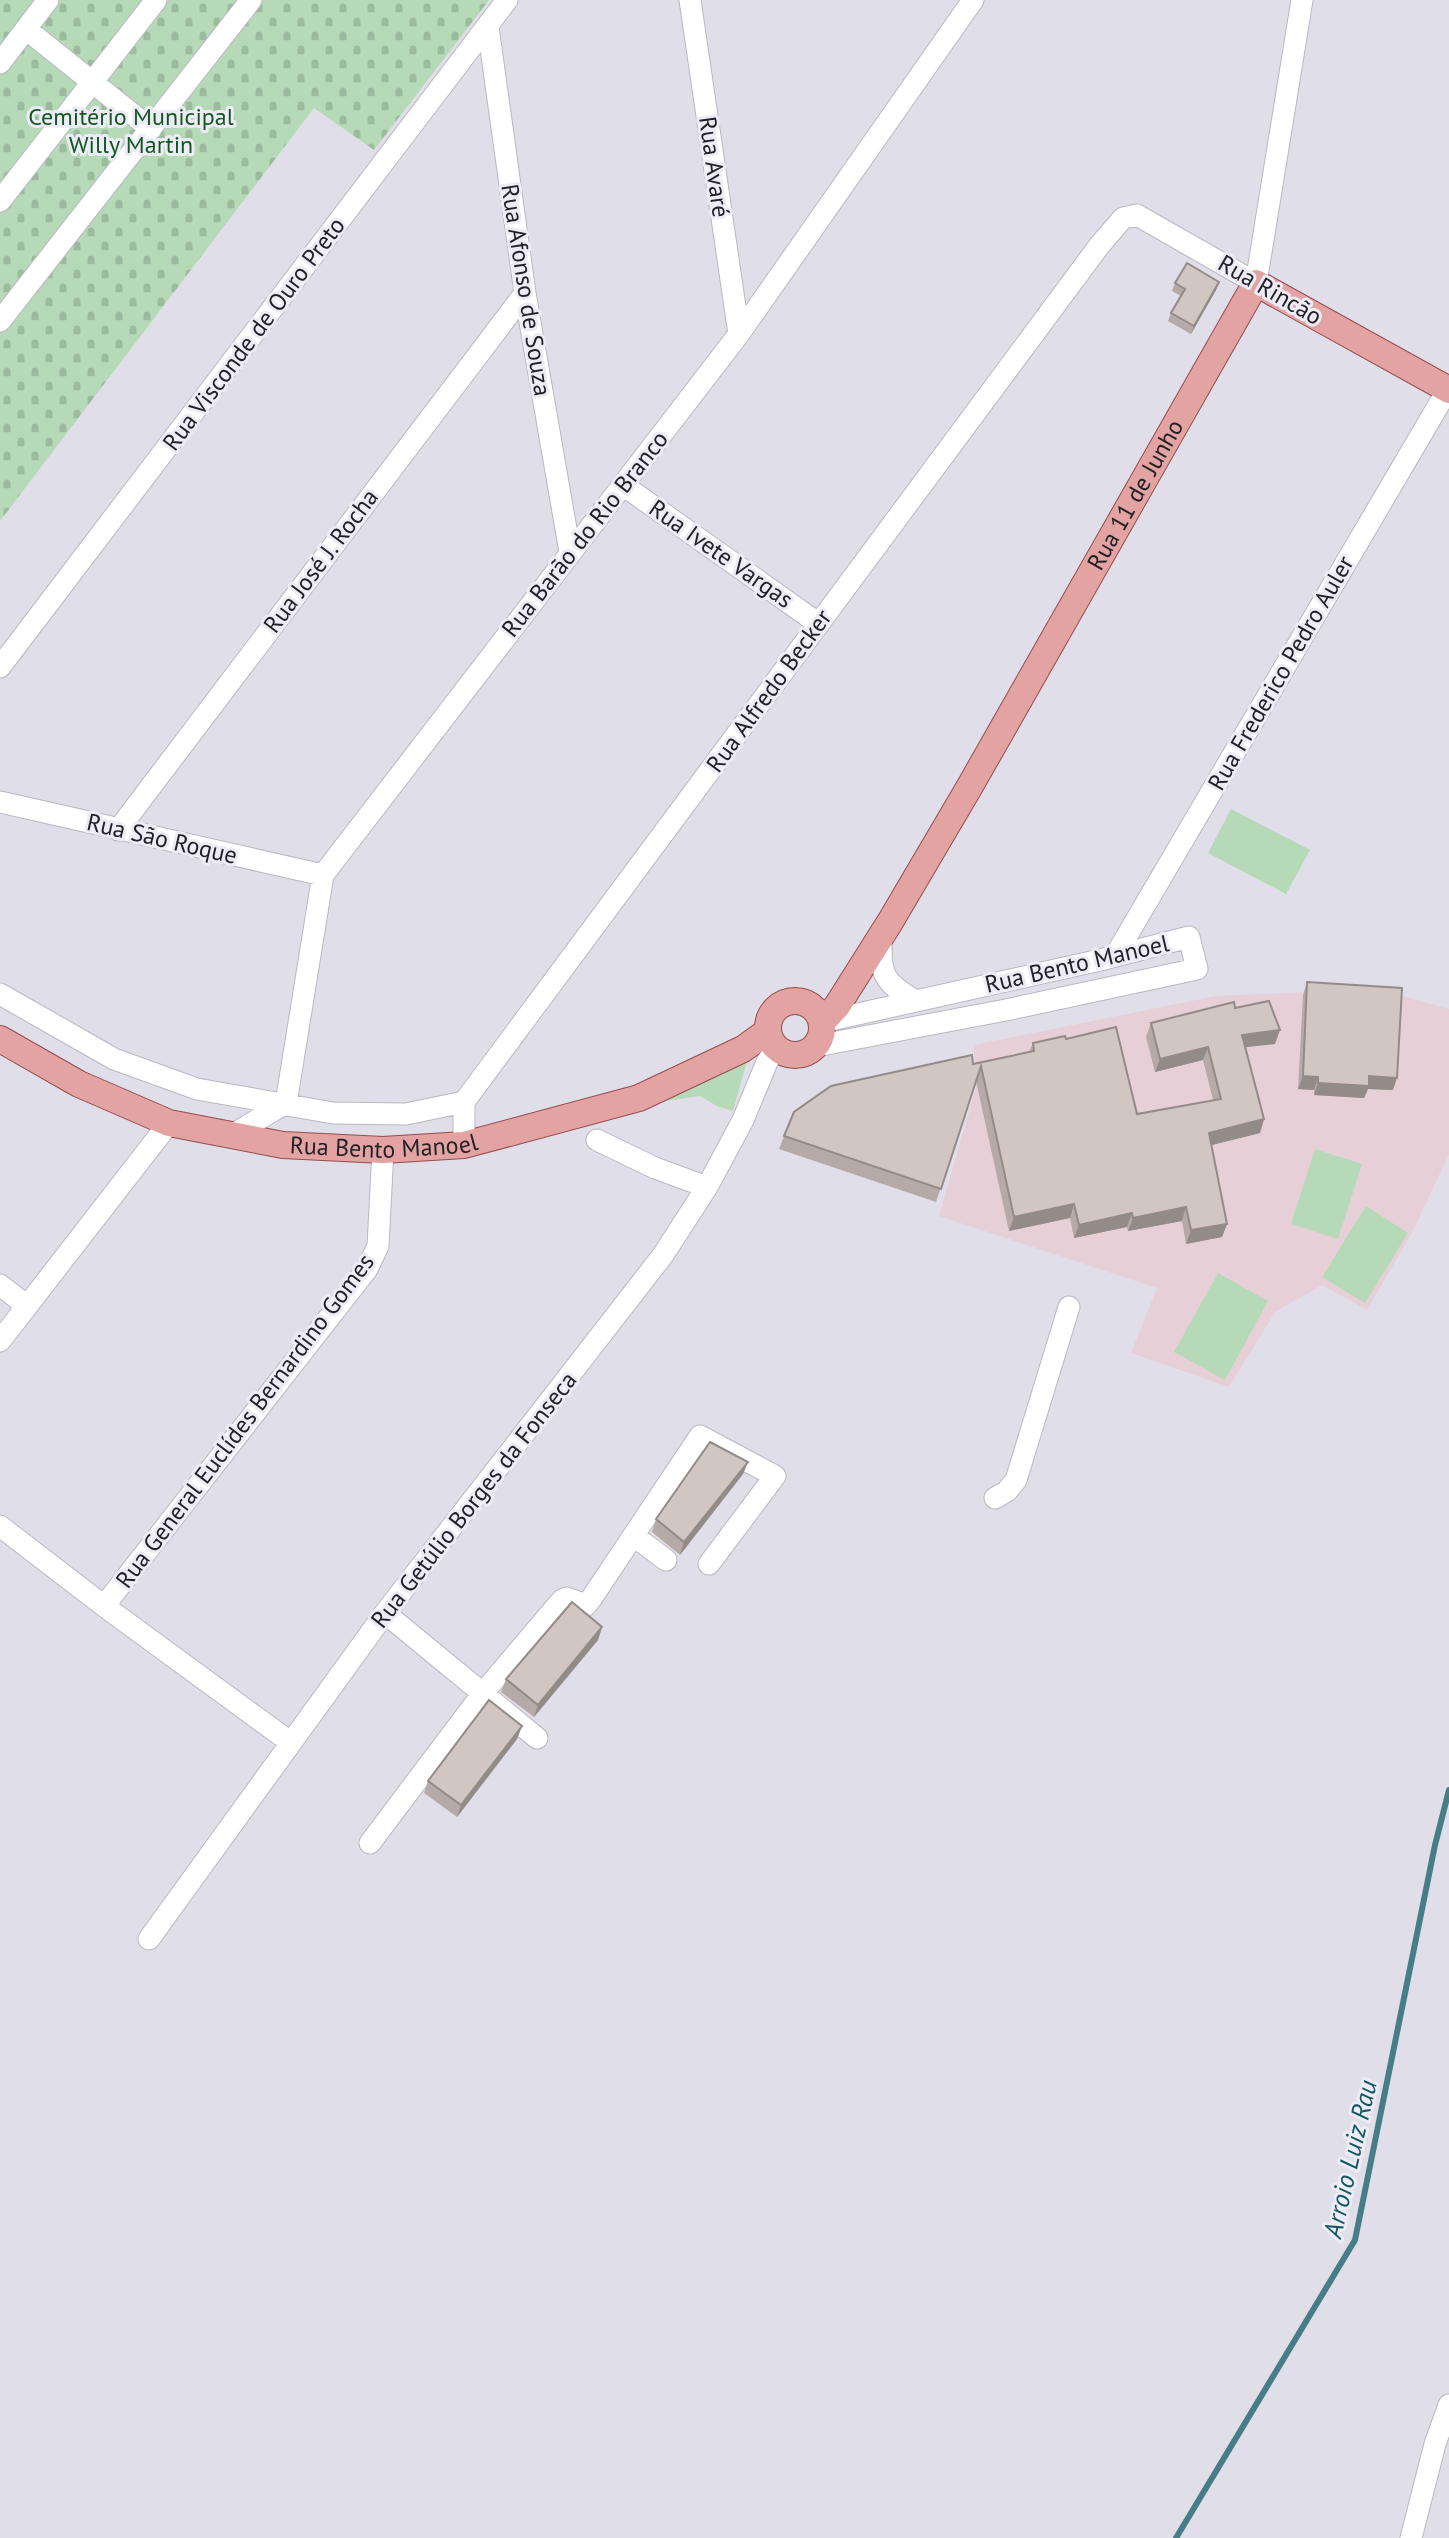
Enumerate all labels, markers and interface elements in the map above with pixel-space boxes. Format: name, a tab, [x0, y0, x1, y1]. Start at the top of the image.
park label: Cemitério Municipal Willy Martin	[28, 101, 234, 160]
street label: Rua Avaré	[692, 114, 737, 219]
street label: Rua Afonso de Souza	[494, 182, 559, 398]
street label: Rua Visconde de Ouro Preto	[156, 211, 352, 457]
street label: Rua Rincão	[1213, 247, 1328, 332]
street label: Rua 11 de Junho	[1080, 414, 1190, 575]
street label: Rua Barão do Rio Branco	[494, 424, 675, 643]
street label: Rua José J. Rocha	[256, 483, 385, 639]
street label: Rua Ivete Vargas	[643, 492, 799, 615]
street label: Rua Frederico Pedro Auler	[1201, 550, 1360, 796]
street label: Rua Alfredo Becker	[699, 603, 838, 778]
street label: Rua São Roque	[84, 806, 240, 871]
street label: Rua Bento Manoel	[982, 927, 1172, 1000]
street label: Rua Bento Manoel	[289, 1126, 481, 1165]
street label: Rua General Euclídes Bernardino Gomes	[108, 1247, 381, 1594]
street label: Rua Getúlio Borges da Fonseca	[364, 1365, 583, 1634]
water label: Arroio Luiz Rau	[1315, 2077, 1384, 2242]

